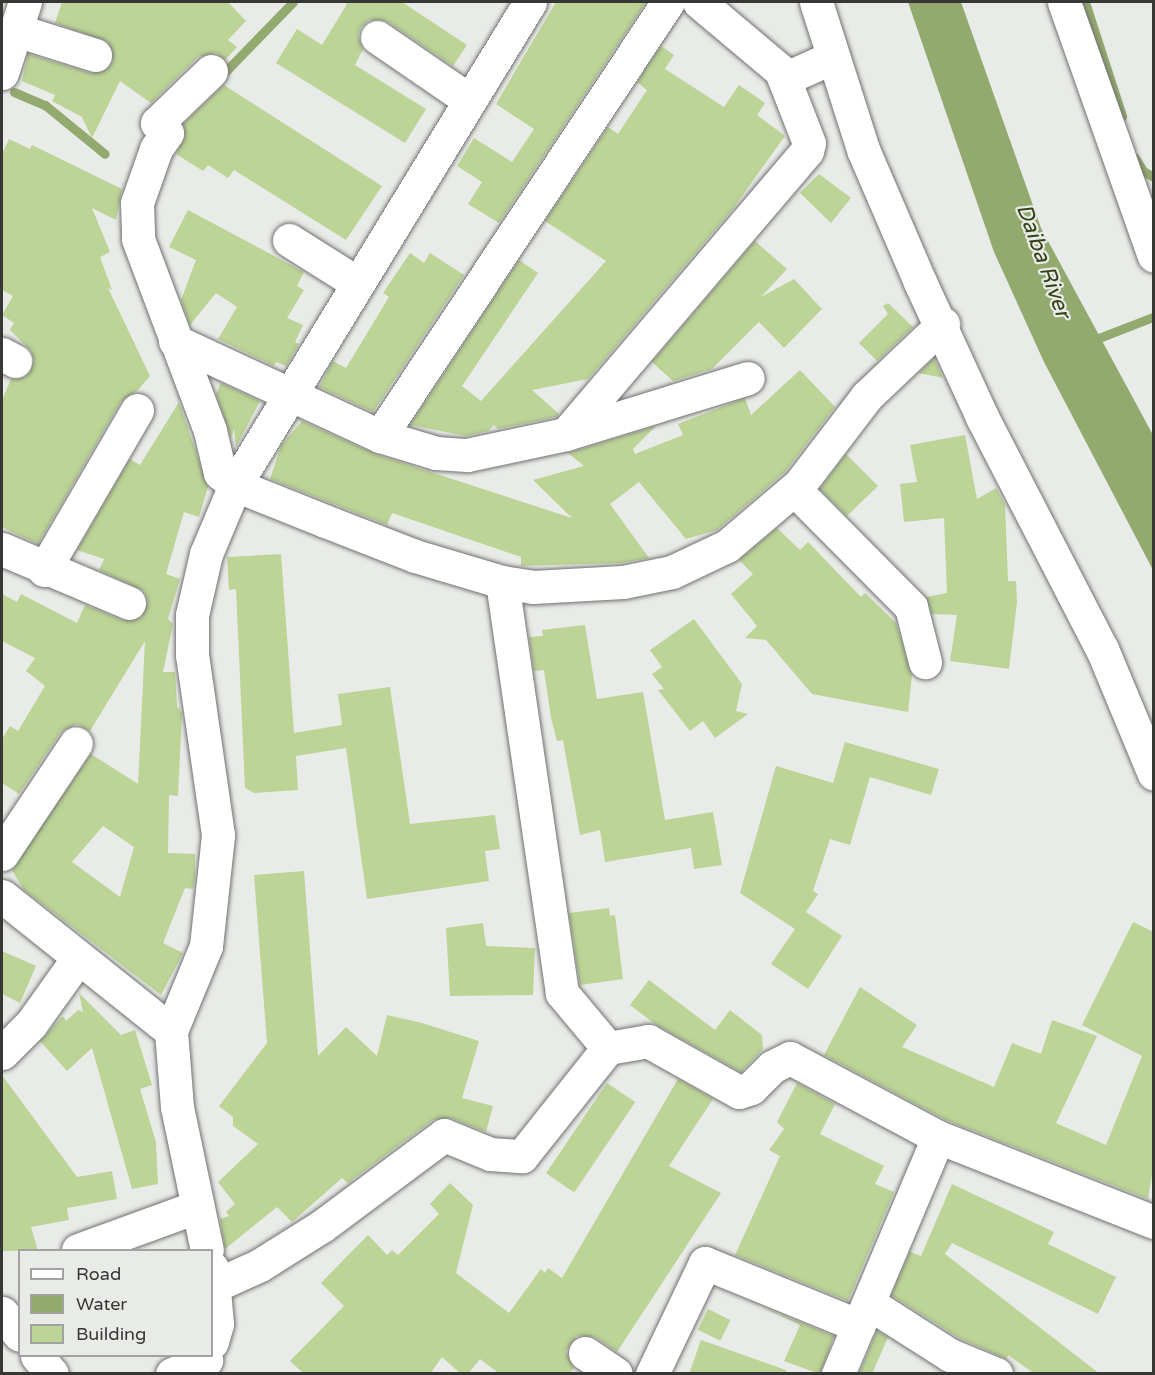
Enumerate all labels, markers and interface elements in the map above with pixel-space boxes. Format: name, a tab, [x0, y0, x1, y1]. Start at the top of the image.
water label: Daiba River	[1010, 200, 1076, 322]
legend	[18, 1249, 213, 1357]
text: Road	[76, 1263, 121, 1285]
text: Water	[76, 1293, 127, 1315]
text: Building	[76, 1323, 146, 1345]

